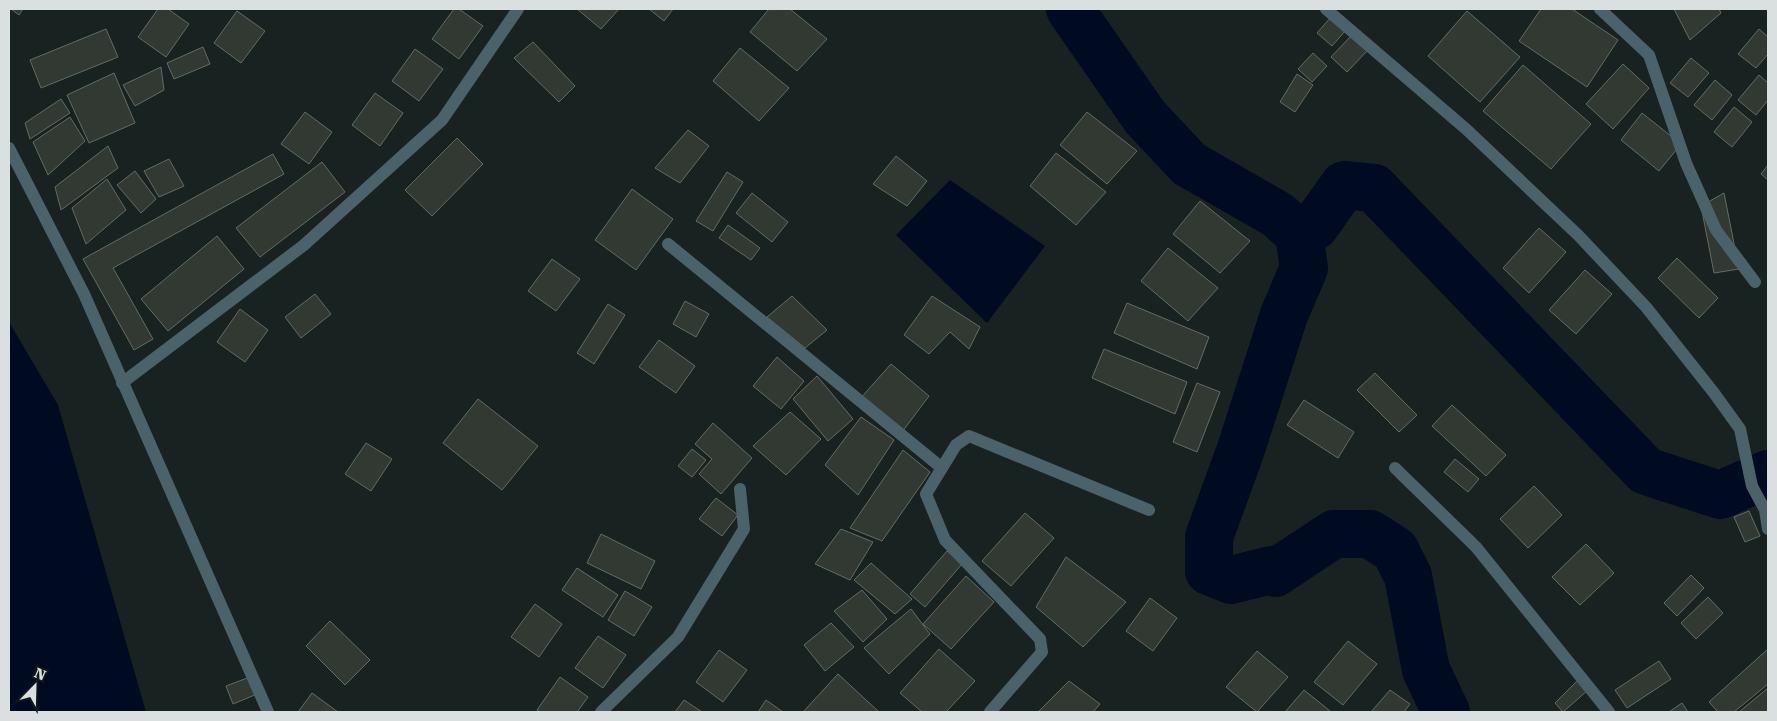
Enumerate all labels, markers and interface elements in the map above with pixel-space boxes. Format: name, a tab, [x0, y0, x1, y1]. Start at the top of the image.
north arrow	[10, 661, 60, 711]
text: N	[32, 665, 48, 684]

